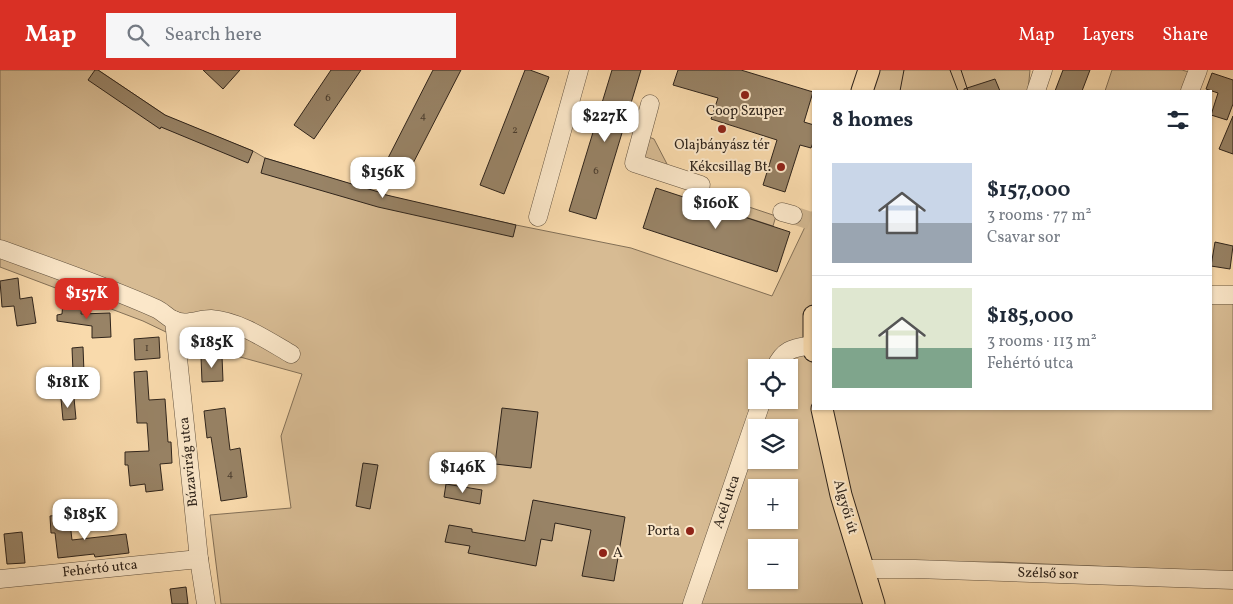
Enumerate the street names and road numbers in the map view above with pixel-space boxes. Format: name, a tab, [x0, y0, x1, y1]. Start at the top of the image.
street label: Búzavirág utca	[175, 416, 203, 508]
street label: Acél utca	[709, 473, 745, 531]
street label: Algyői út	[828, 478, 862, 537]
street label: Fehértó utca	[61, 556, 139, 582]
street label: Szélső sor	[1017, 563, 1079, 585]

